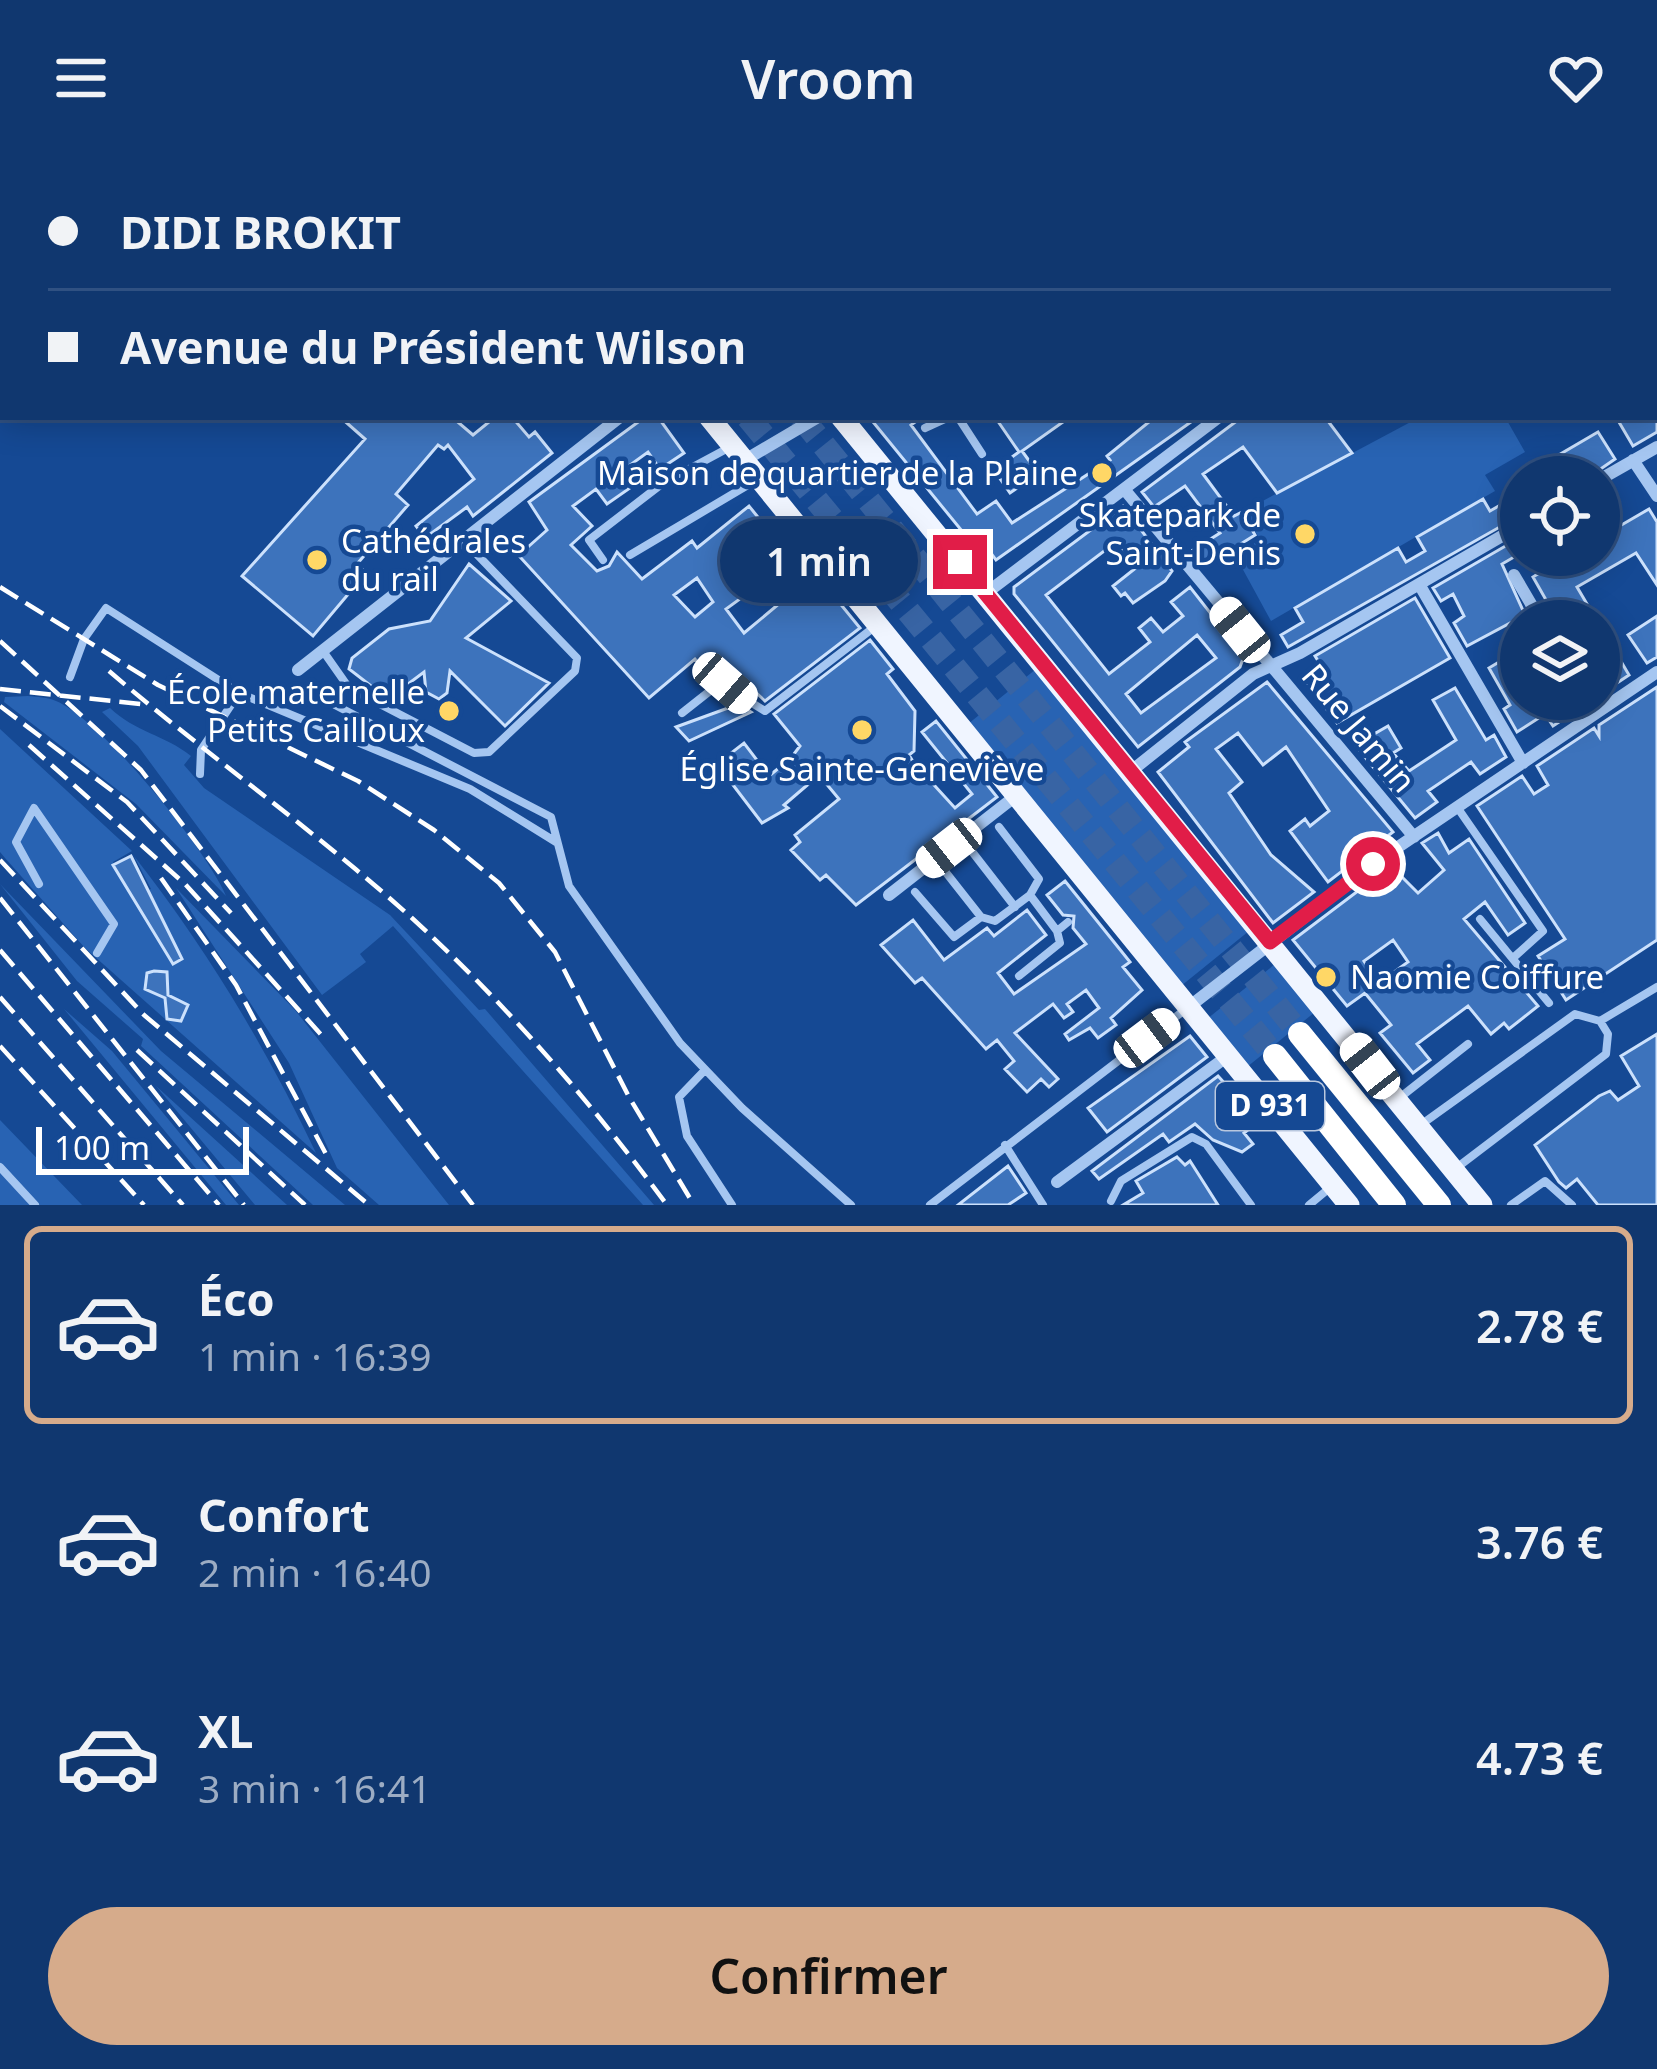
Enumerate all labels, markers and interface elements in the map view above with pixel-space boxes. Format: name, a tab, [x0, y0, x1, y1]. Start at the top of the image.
text: Vroom	[741, 41, 916, 115]
icon: menu	[48, 45, 114, 111]
icon: heart	[1543, 45, 1609, 111]
text: DIDI BROKIT	[120, 201, 401, 262]
text: Avenue du Président Wilson	[120, 316, 746, 377]
place label: Maison de quartier de la Plaine	[597, 450, 1078, 495]
map controls	[1500, 456, 1620, 720]
button: locate	[1500, 456, 1620, 576]
marker: Maison de quartier de la Plaine	[1089, 460, 1115, 486]
place label: Skatepark de Saint-Denis	[1079, 492, 1281, 575]
place label: Cathédrales du rail	[341, 518, 526, 601]
callout: 1 min	[720, 520, 918, 604]
marker: Skatepark de Saint-Denis	[1292, 521, 1318, 547]
text: 1 min	[766, 534, 872, 587]
route end	[933, 535, 987, 589]
marker: Cathédrales du rail	[304, 547, 330, 573]
car	[1203, 591, 1277, 669]
button: layers	[1500, 600, 1620, 720]
car	[686, 646, 764, 720]
street label: Rue Jamin	[1292, 654, 1427, 802]
place label: École maternelle Petits Cailloux	[167, 669, 425, 752]
marker: École maternelle Petits Cailloux	[436, 698, 462, 724]
marker: Église Sainte-Geneviève	[849, 717, 875, 743]
place label: Église Sainte-Geneviève	[680, 746, 1044, 791]
car	[910, 812, 988, 884]
route start	[1346, 837, 1400, 891]
place label: Naomie Coiffure	[1350, 954, 1604, 999]
marker: Naomie Coiffure	[1313, 964, 1339, 990]
car	[1107, 1002, 1187, 1074]
car	[1334, 1027, 1406, 1105]
road number: D 931	[1216, 1082, 1324, 1130]
scale bar	[36, 1121, 249, 1174]
text: 100 m	[54, 1125, 150, 1170]
text: Éco	[198, 1268, 275, 1329]
icon: car	[54, 1271, 162, 1379]
text: 2.78 €	[1476, 1295, 1603, 1356]
text: 1 min · 16:39	[198, 1329, 432, 1382]
text: Confort	[198, 1484, 369, 1545]
icon: car	[54, 1487, 162, 1595]
text: 3.76 €	[1476, 1511, 1603, 1572]
text: 2 min · 16:40	[198, 1545, 432, 1598]
text: XL	[198, 1700, 253, 1761]
icon: car	[54, 1703, 162, 1811]
text: 4.73 €	[1476, 1727, 1603, 1788]
text: 3 min · 16:41	[198, 1761, 432, 1814]
button: Confirmer	[48, 1907, 1609, 2045]

